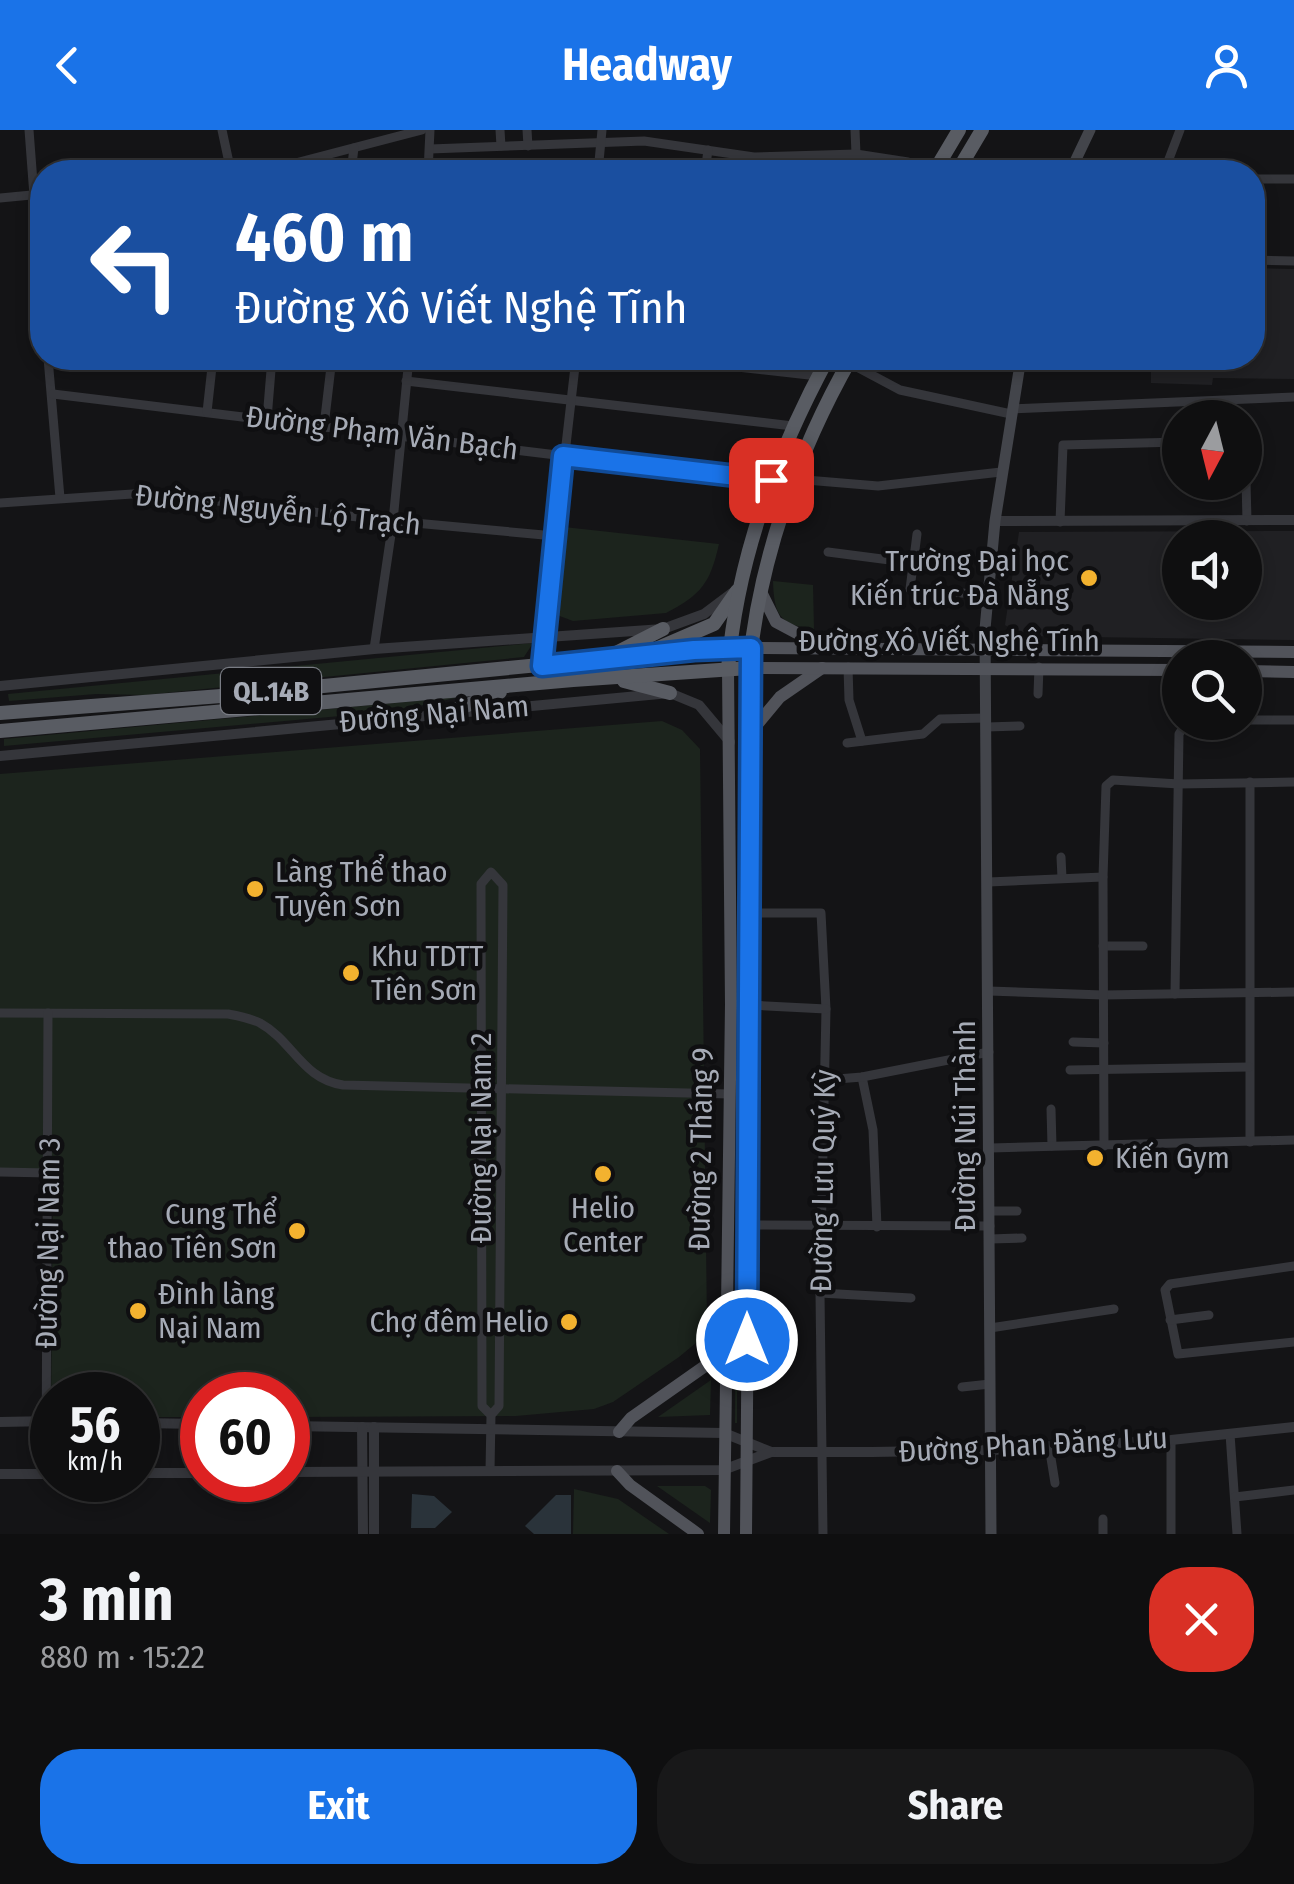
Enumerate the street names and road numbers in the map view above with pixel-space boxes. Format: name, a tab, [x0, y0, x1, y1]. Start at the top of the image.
street label: Đường Phạm Văn Bạch	[244, 398, 520, 468]
street label: Đường Nguyễn Lộ Trạch	[133, 477, 423, 543]
street label: Đường Xô Viết Nghệ Tĩnh	[798, 623, 1100, 659]
road number: QL.14B	[221, 668, 321, 714]
street label: Đường Nại Nam	[338, 688, 530, 740]
street label: Đường Núi Thành	[947, 1020, 983, 1232]
street label: Đường Nại Nam 2	[463, 1033, 499, 1243]
street label: Đường 2 Tháng 9	[681, 1047, 721, 1251]
street label: Đường Lưu Quý Kỳ	[803, 1069, 843, 1293]
street label: Đường Nại Nam 3	[28, 1137, 68, 1349]
street label: Đường Phan Đăng Lưu	[897, 1420, 1169, 1470]

